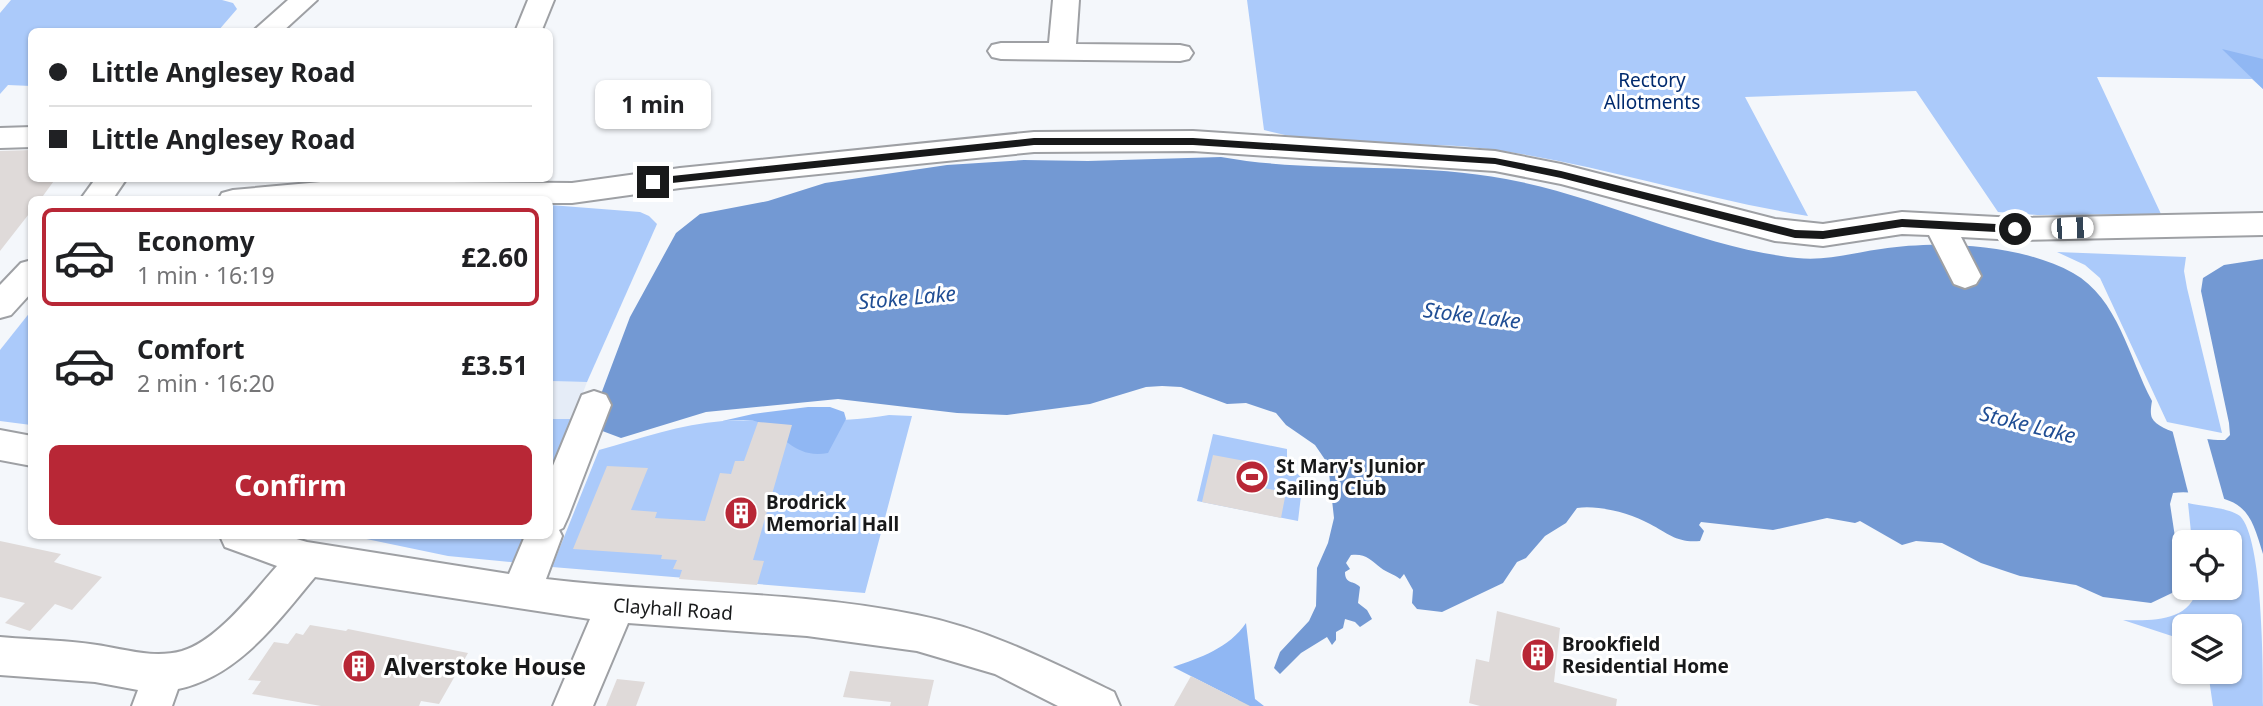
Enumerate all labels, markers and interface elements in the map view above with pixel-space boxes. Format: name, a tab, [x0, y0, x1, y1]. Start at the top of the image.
text: Little Anglesey Road	[91, 54, 355, 90]
park label: Rectory Allotments	[1604, 67, 1700, 115]
callout: 1 min	[595, 80, 711, 130]
text: 1 min	[621, 88, 685, 120]
text: Little Anglesey Road	[91, 121, 355, 157]
route end	[637, 166, 669, 198]
route start	[1999, 213, 2031, 245]
car	[2051, 217, 2094, 239]
text: Economy	[137, 223, 255, 259]
icon: car	[53, 226, 116, 289]
text: £2.60	[461, 239, 528, 275]
text: 1 min · 16:19	[137, 259, 275, 291]
water label: Stoke Lake	[857, 279, 957, 315]
water label: Stoke Lake	[1422, 295, 1522, 335]
text: Comfort	[137, 331, 245, 367]
icon: car	[53, 334, 116, 397]
text: £3.51	[461, 347, 528, 383]
text: 2 min · 16:20	[137, 367, 275, 399]
water label: Stoke Lake	[1977, 399, 2079, 449]
button: Confirm	[49, 445, 532, 525]
place label: St Mary's Junior Sailing Club	[1276, 453, 1426, 501]
sports icon: St Mary's Junior Sailing Club	[1233, 458, 1271, 496]
place label: Brodrick Memorial Hall	[766, 489, 899, 537]
building icon: Brodrick Memorial Hall	[722, 494, 760, 532]
map controls	[2172, 530, 2242, 684]
button: locate	[2172, 530, 2242, 600]
street label: Clayhall Road	[612, 592, 734, 626]
button: layers	[2172, 614, 2242, 684]
place label: Brookfield Residential Home	[1562, 631, 1729, 679]
building icon: Brookfield Residential Home	[1519, 636, 1557, 674]
building icon: Alverstoke House	[340, 647, 378, 685]
place label: Alverstoke House	[384, 650, 586, 682]

